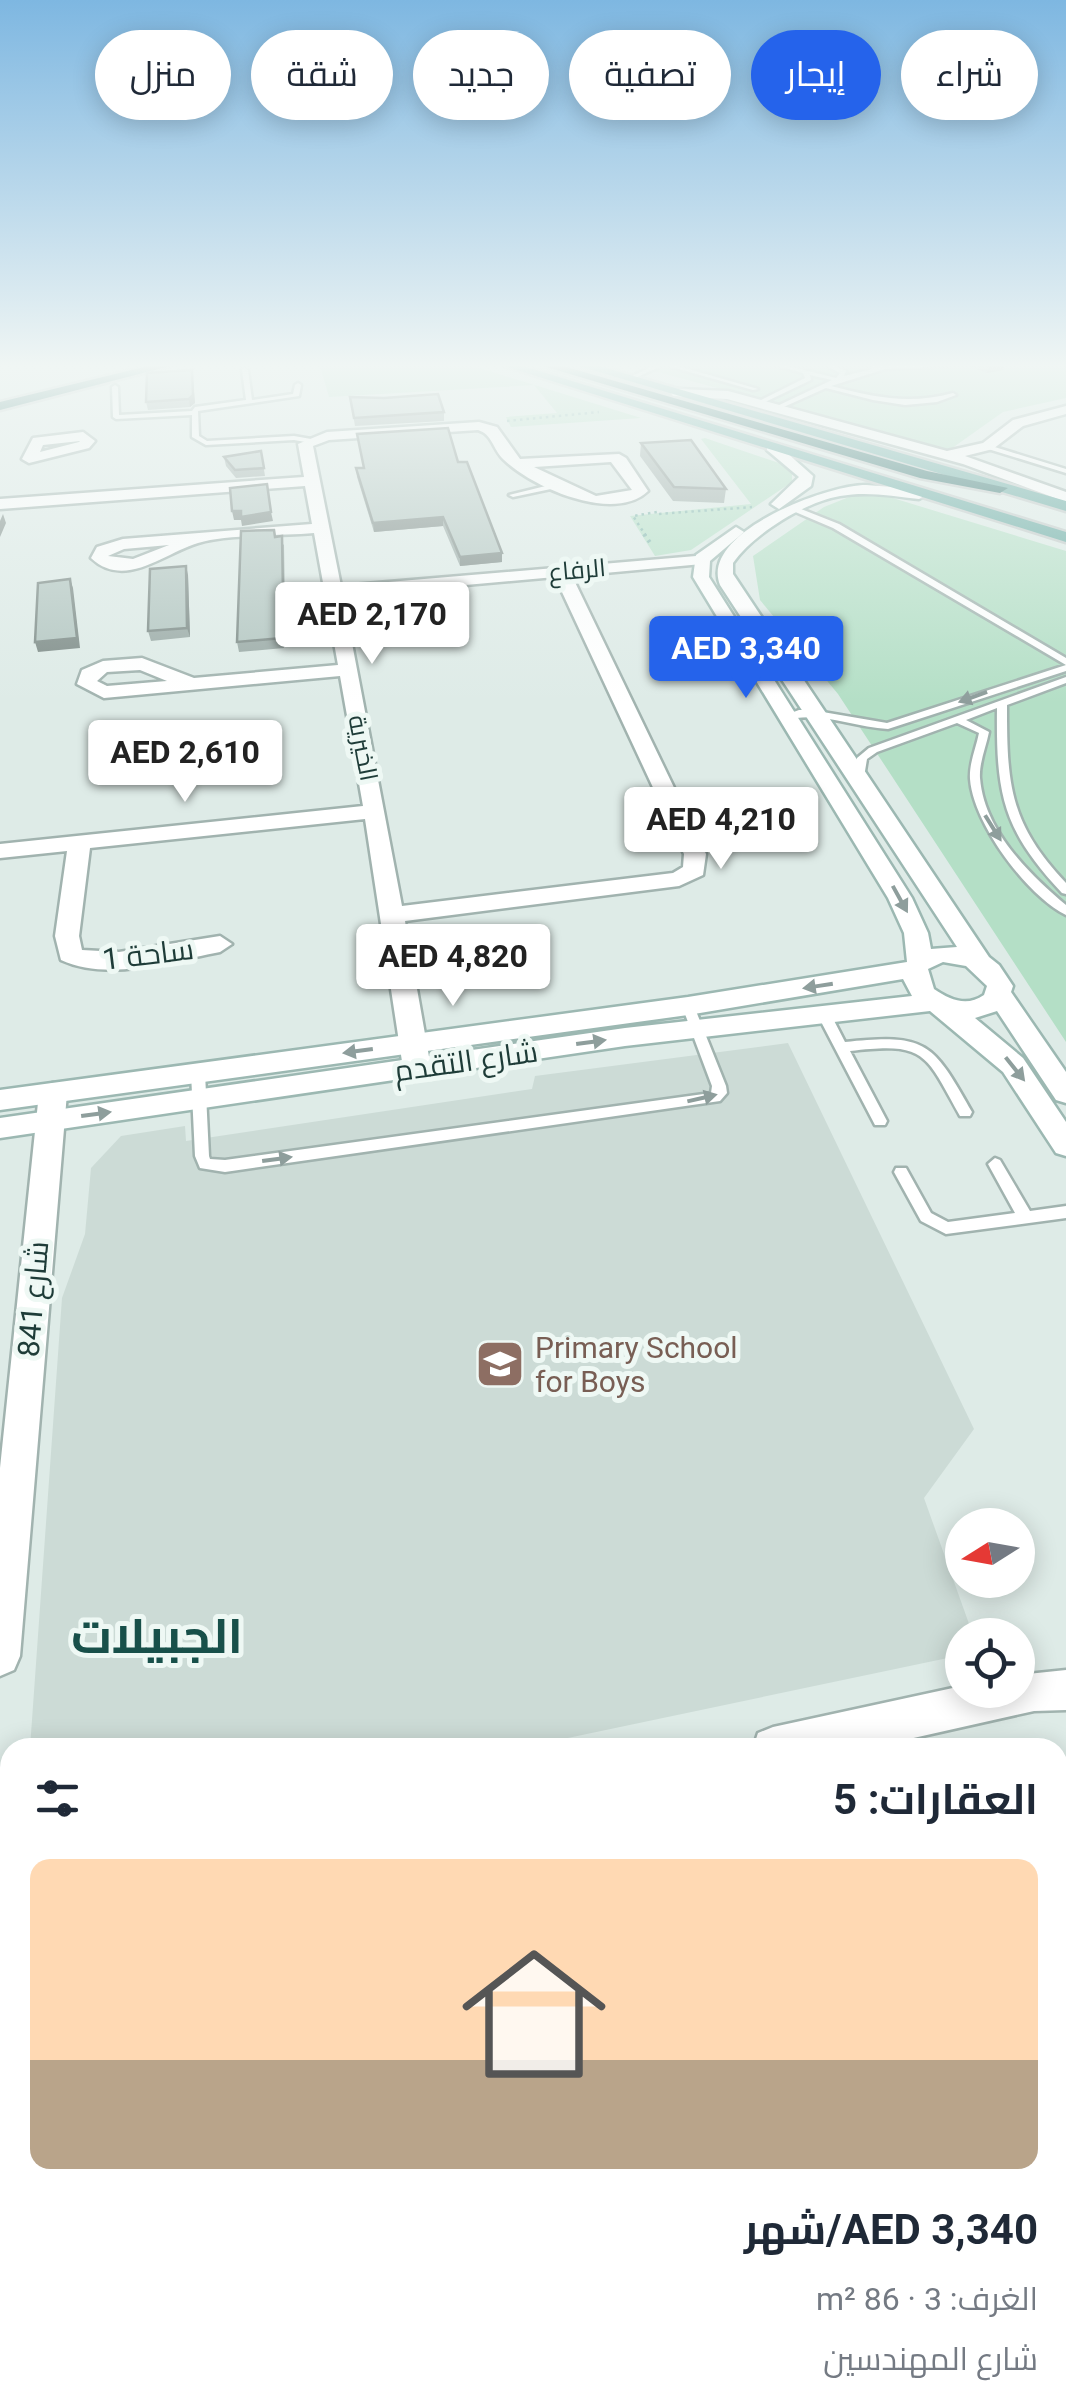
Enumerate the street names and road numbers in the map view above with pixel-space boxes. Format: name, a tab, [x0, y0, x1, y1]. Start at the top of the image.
street label: الرفاع	[547, 553, 607, 589]
street label: الخيرية	[342, 713, 384, 783]
street label: ساحة 1	[100, 931, 196, 977]
street label: شارع التقدم	[392, 1034, 541, 1091]
street label: شارع 841	[11, 1240, 58, 1359]

